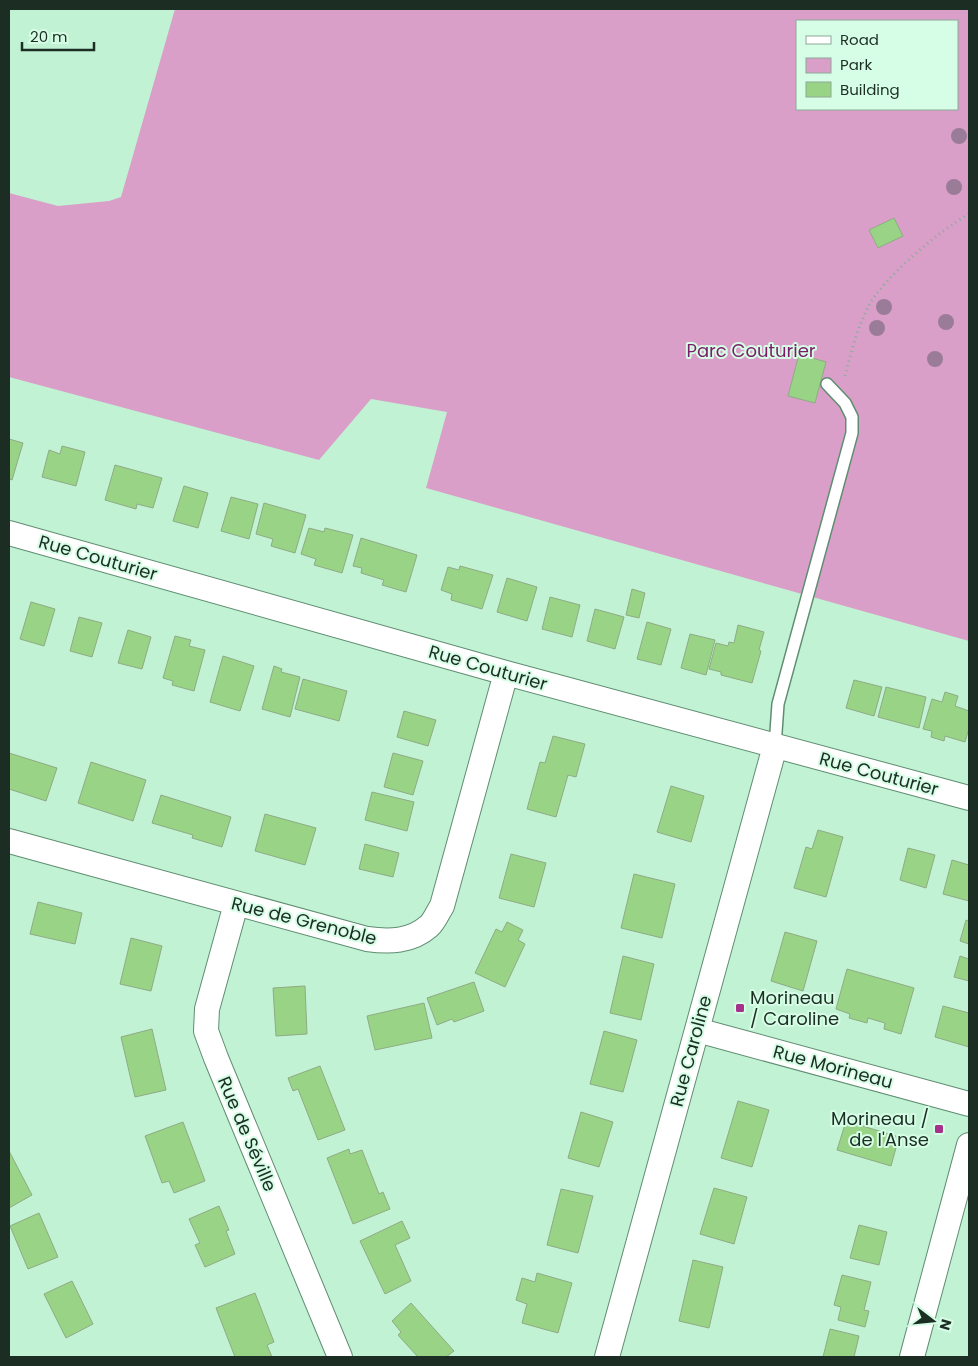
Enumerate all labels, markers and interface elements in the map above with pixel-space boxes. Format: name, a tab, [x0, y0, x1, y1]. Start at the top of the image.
scale bar	[22, 20, 95, 52]
legend	[796, 20, 958, 110]
text: 20 m	[30, 26, 68, 47]
text: Road	[840, 29, 879, 50]
text: Park	[840, 54, 872, 75]
text: Building	[840, 79, 900, 100]
park label: Parc Couturier	[686, 338, 816, 363]
street label: Rue Couturier	[36, 529, 161, 586]
street label: Rue Couturier	[426, 639, 551, 696]
street label: Rue Couturier	[817, 746, 942, 802]
street label: Rue de Grenoble	[229, 890, 380, 951]
place label: Morineau / Caroline	[750, 985, 839, 1031]
street label: Rue Caroline	[664, 992, 717, 1109]
marker: Morineau / Caroline	[734, 1002, 746, 1014]
street label: Rue Morineau	[771, 1039, 896, 1095]
street label: Rue de Séville	[212, 1072, 283, 1195]
place label: Morineau / de l'Anse	[831, 1106, 929, 1152]
marker: Morineau / de l'Anse	[933, 1123, 945, 1135]
north arrow	[908, 1296, 958, 1346]
text: N	[934, 1317, 957, 1332]

